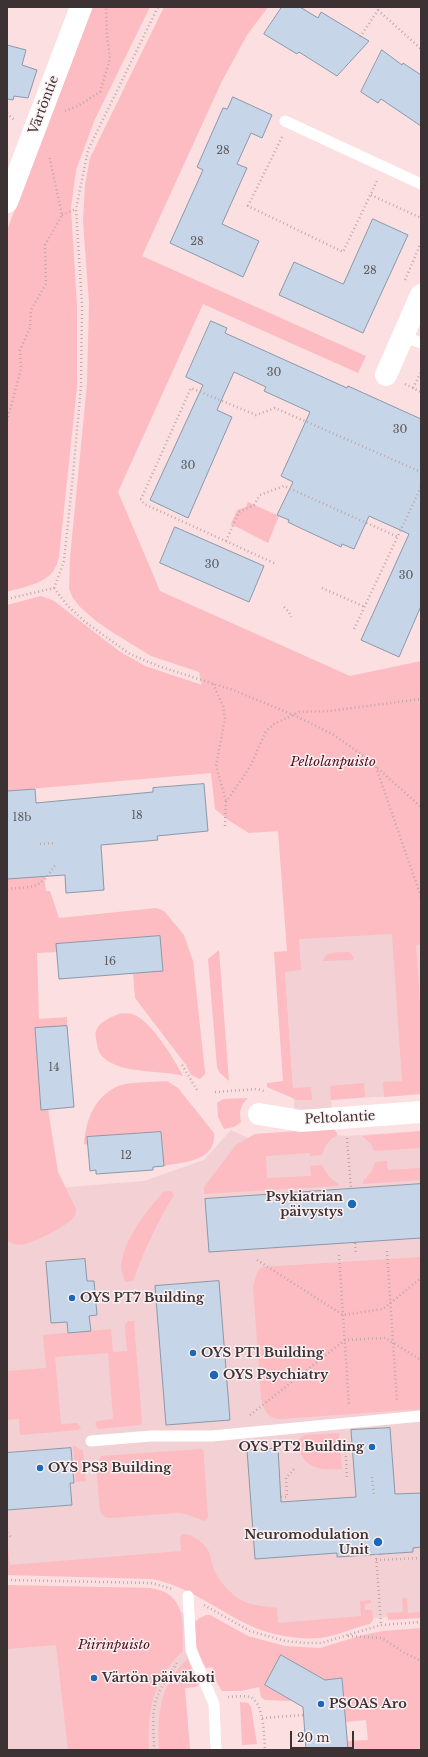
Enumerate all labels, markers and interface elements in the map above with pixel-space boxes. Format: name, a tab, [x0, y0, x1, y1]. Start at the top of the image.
street label: Värtöntie	[26, 73, 62, 137]
house number: 28	[216, 144, 230, 158]
house number: 28	[190, 235, 204, 249]
house number: 28	[363, 264, 377, 278]
house number: 30	[267, 366, 281, 380]
house number: 30	[393, 423, 407, 437]
house number: 30	[181, 459, 195, 473]
house number: 30	[205, 558, 219, 572]
house number: 30	[399, 569, 413, 583]
park label: Peltolanpuisto	[290, 754, 376, 770]
house number: 18	[131, 809, 143, 823]
house number: 18b	[13, 811, 31, 825]
house number: 16	[104, 955, 116, 969]
house number: 14	[48, 1061, 60, 1075]
street label: Peltolantie	[304, 1108, 376, 1128]
house number: 12	[120, 1149, 132, 1163]
place label: Psykiatrian päivystys	[266, 1189, 343, 1220]
marker: Psykiatrian päivystys	[346, 1198, 358, 1210]
place label: OYS PT7 Building	[80, 1290, 204, 1306]
marker: OYS PT7 Building	[67, 1293, 77, 1303]
place label: OYS PT1 Building	[201, 1345, 324, 1361]
marker: OYS PT1 Building	[188, 1348, 198, 1358]
place label: OYS Psychiatry	[223, 1367, 328, 1383]
marker: OYS Psychiatry	[208, 1369, 220, 1381]
place label: OYS PT2 Building	[239, 1439, 364, 1455]
marker: OYS PT2 Building	[367, 1442, 377, 1452]
place label: OYS PS3 Building	[48, 1460, 171, 1476]
marker: OYS PS3 Building	[35, 1463, 45, 1473]
place label: Neuromodulation Unit	[244, 1527, 369, 1558]
marker: Neuromodulation Unit	[372, 1536, 384, 1548]
park label: Piirinpuisto	[78, 1637, 150, 1653]
place label: Värtön päiväkoti	[102, 1670, 215, 1686]
marker: Värtön päiväkoti	[89, 1673, 99, 1683]
place label: PSOAS Aro	[329, 1696, 407, 1712]
marker: PSOAS Aro	[316, 1699, 326, 1709]
scale bar	[292, 1723, 356, 1749]
text: 20 m	[297, 1730, 329, 1745]

